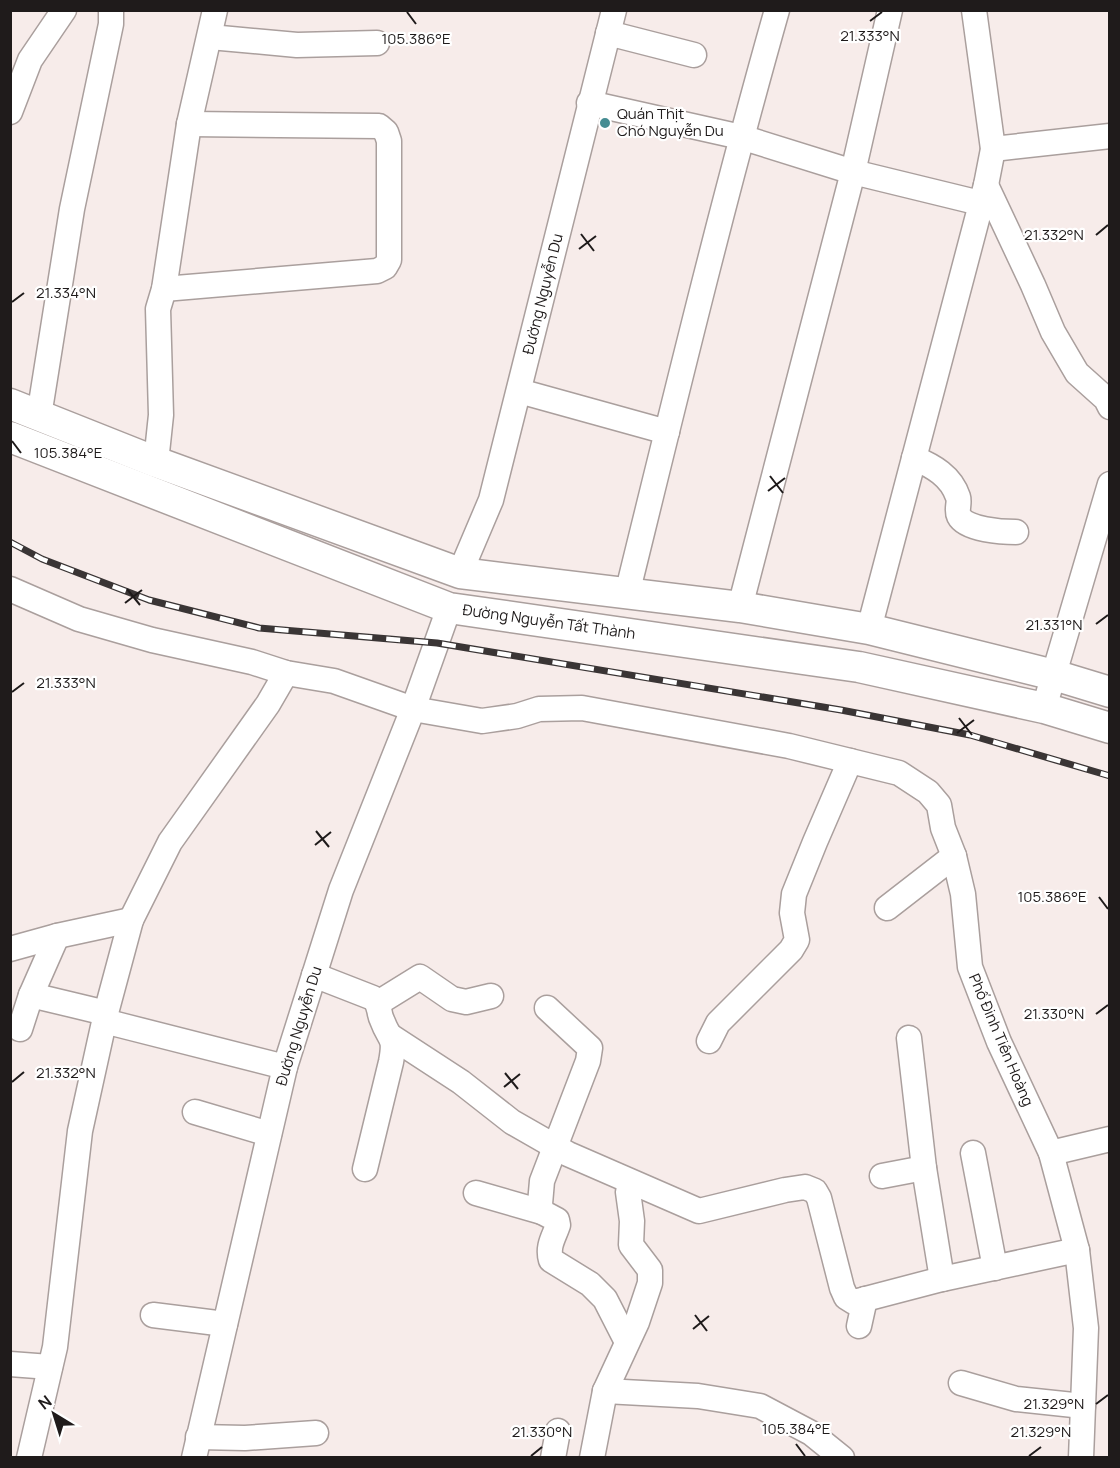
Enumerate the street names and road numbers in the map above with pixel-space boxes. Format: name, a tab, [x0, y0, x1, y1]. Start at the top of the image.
street label: Đường Nguyễn Du	[517, 231, 568, 357]
street label: Đường Nguyễn Tất Thành	[461, 599, 637, 644]
street label: Đường Nguyễn Du	[270, 964, 327, 1088]
street label: Phố Đinh Tiên Hoàng	[964, 970, 1039, 1109]

